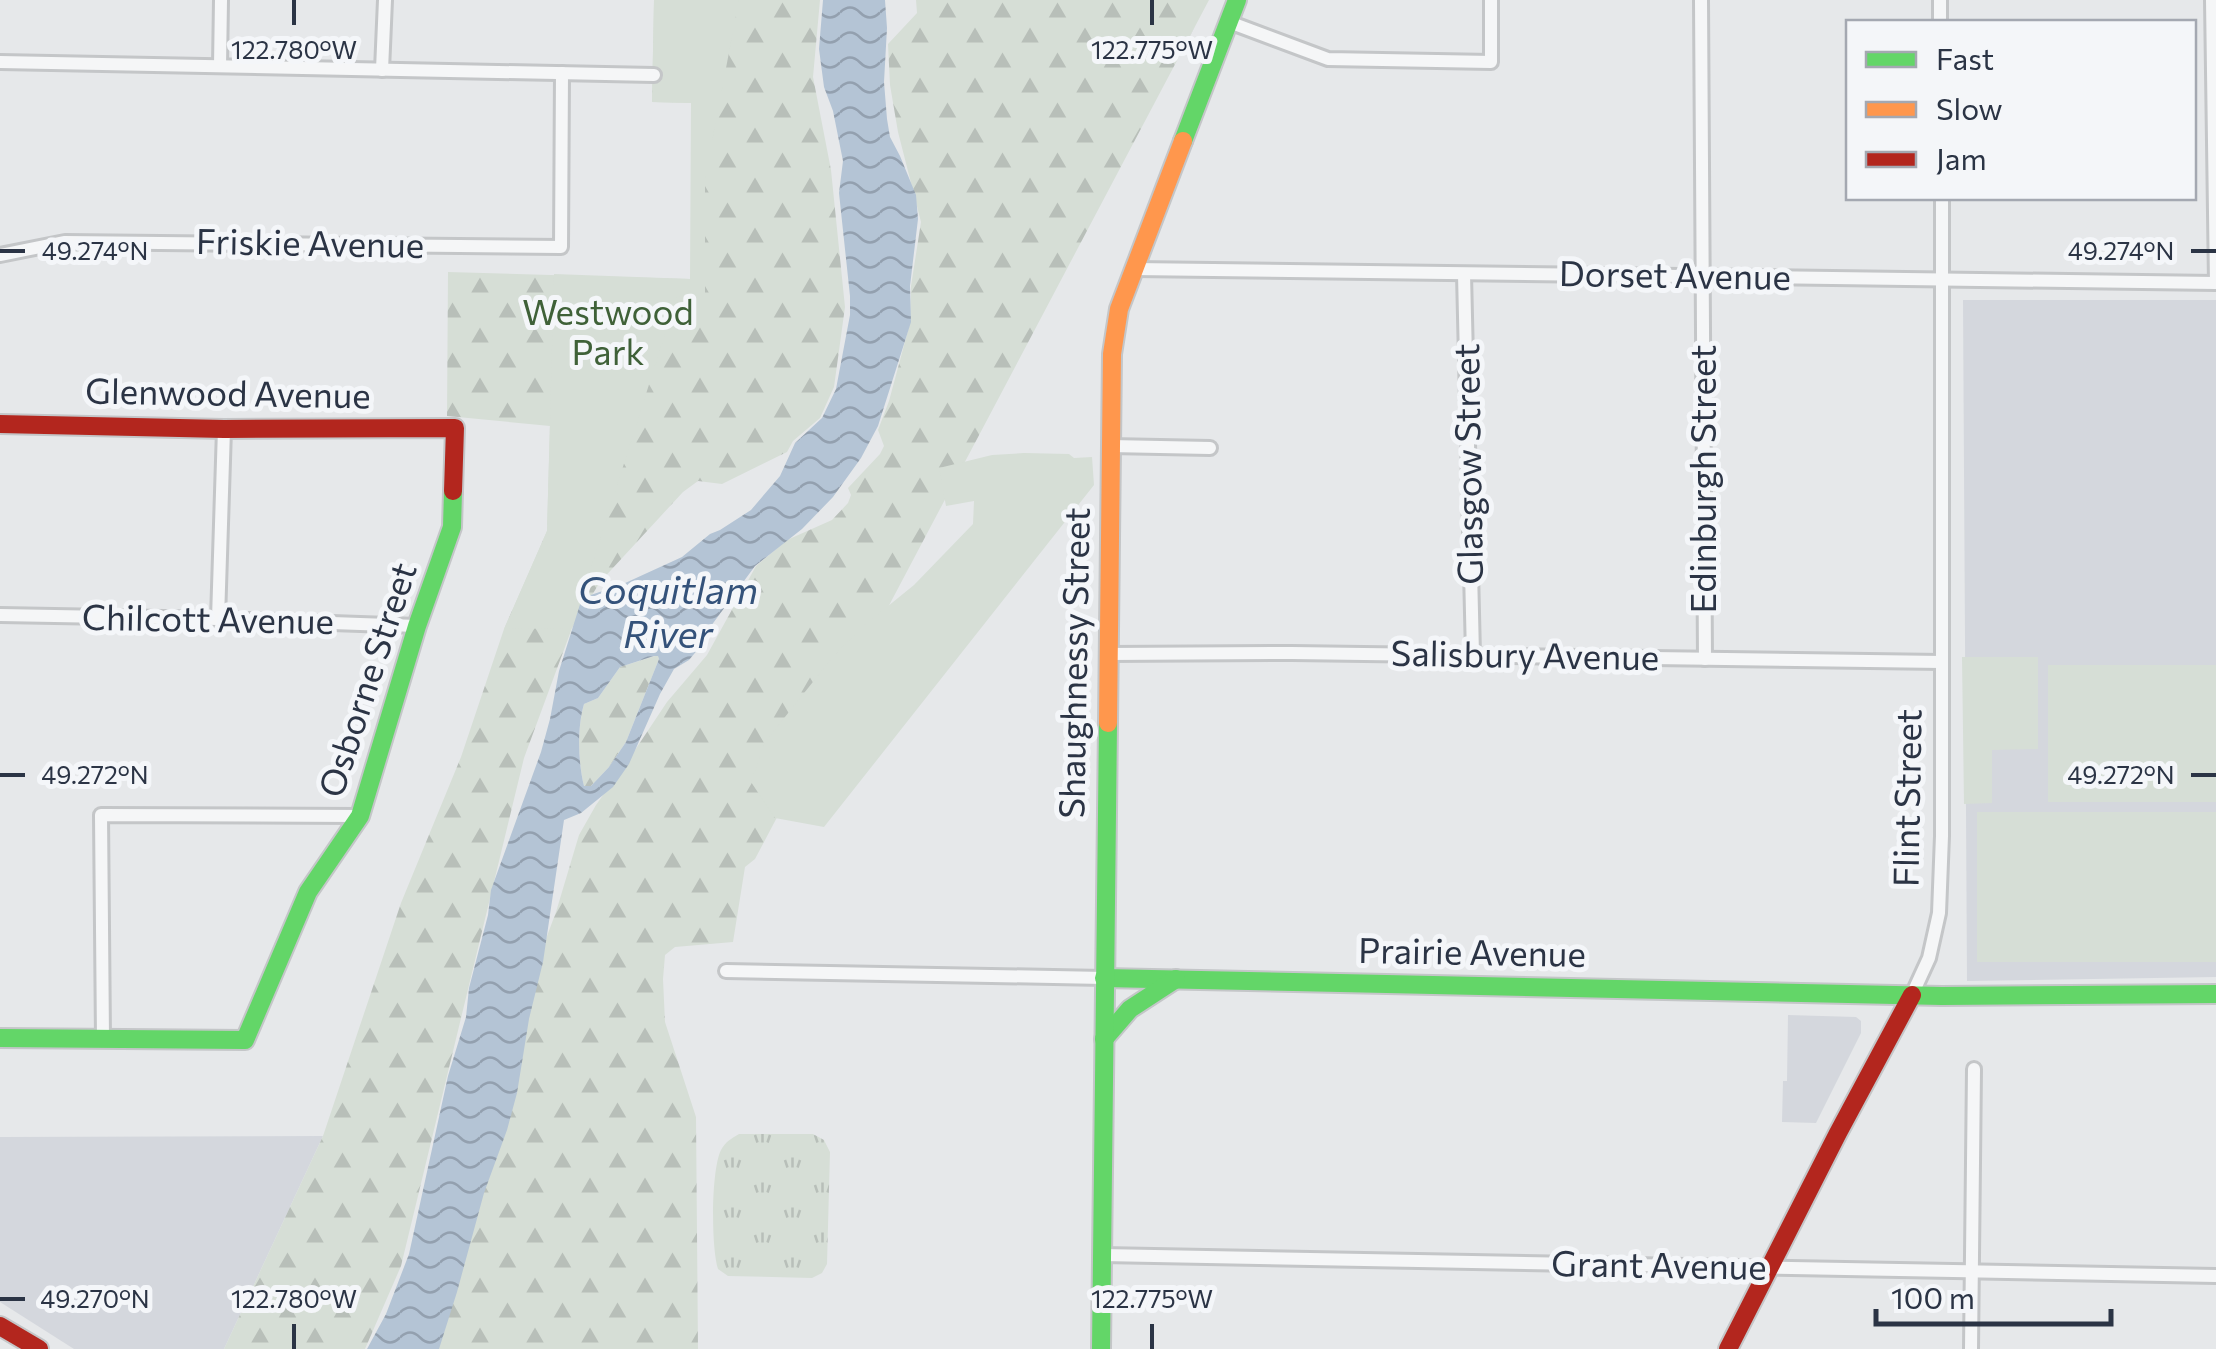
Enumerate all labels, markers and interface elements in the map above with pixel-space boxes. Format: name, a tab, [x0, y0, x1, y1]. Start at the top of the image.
legend	[1846, 20, 2196, 200]
text: 122.780°W	[231, 34, 357, 64]
text: 122.775°W	[1091, 34, 1213, 64]
text: Fast	[1936, 39, 1994, 76]
text: Slow	[1936, 89, 2003, 126]
text: Jam	[1936, 139, 1987, 176]
street label: Friskie Avenue	[196, 218, 425, 265]
text: 49.274°N	[42, 235, 148, 265]
text: 49.274°N	[2068, 235, 2174, 265]
street label: Dorset Avenue	[1559, 250, 1791, 297]
park label: Westwood Park	[522, 289, 694, 372]
street label: Glasgow Street	[1443, 343, 1490, 585]
street label: Edinburgh Street	[1680, 345, 1723, 613]
street label: Glenwood Avenue	[85, 368, 371, 415]
street label: Shaughnessy Street	[1048, 507, 1097, 819]
street label: Osborne Street	[307, 556, 424, 802]
water label: Coquitlam River	[578, 565, 758, 656]
street label: Chilcott Avenue	[82, 594, 334, 641]
street label: Salisbury Avenue	[1391, 630, 1660, 677]
street label: Flint Street	[1882, 709, 1929, 887]
text: 49.272°N	[41, 759, 149, 789]
text: 49.272°N	[2067, 759, 2175, 789]
street label: Prairie Avenue	[1358, 927, 1586, 974]
street label: Grant Avenue	[1551, 1240, 1767, 1287]
scale bar	[1876, 1264, 2111, 1326]
text: 100 m	[1891, 1278, 1975, 1315]
text: 49.270°N	[40, 1283, 150, 1313]
text: 122.780°W	[231, 1283, 357, 1313]
text: 122.775°W	[1091, 1283, 1213, 1313]

